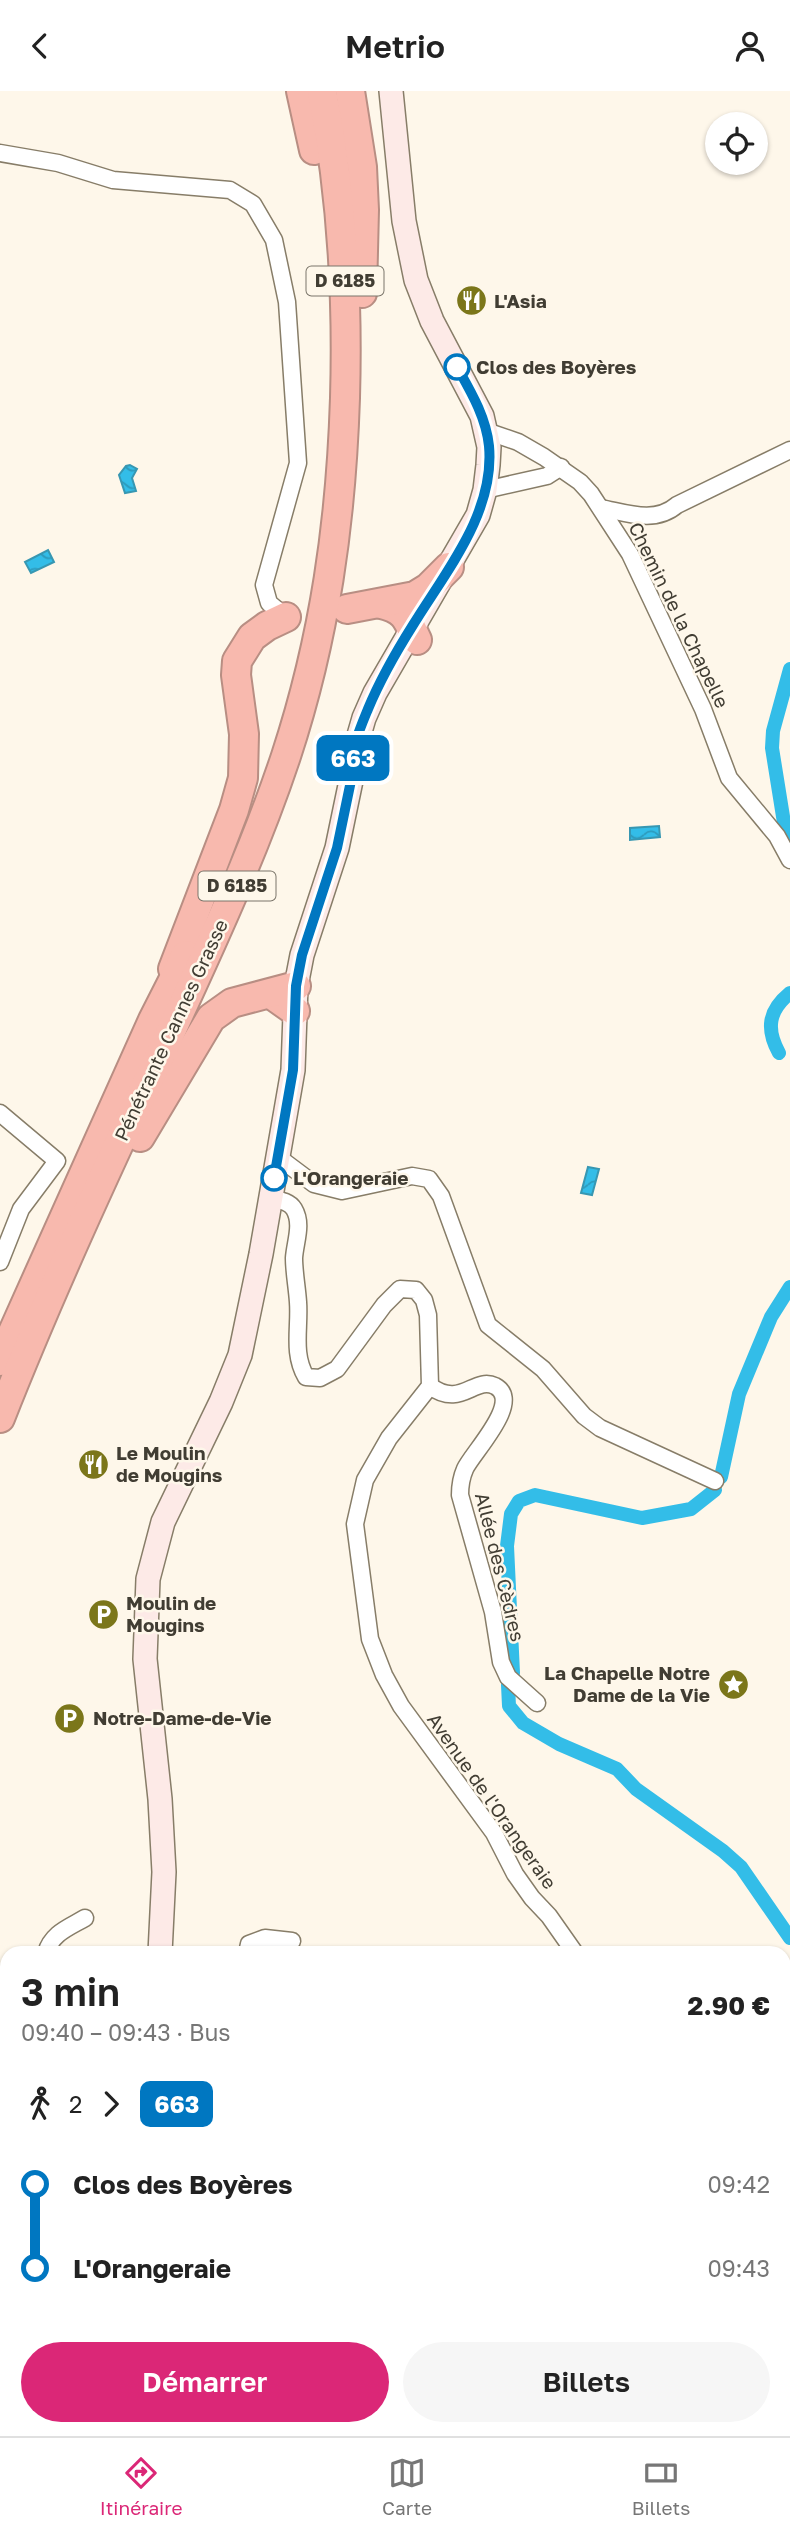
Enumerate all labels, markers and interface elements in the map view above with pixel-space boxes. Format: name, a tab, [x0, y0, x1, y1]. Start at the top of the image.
icon: back	[21, 27, 59, 65]
text: Metrio	[345, 27, 445, 65]
icon: person	[731, 27, 769, 65]
map controls	[705, 112, 768, 175]
button: locate	[705, 112, 768, 175]
road number: D 6185	[306, 267, 384, 295]
restaurant icon: L'Asia	[454, 284, 488, 318]
place label: L'Asia	[494, 289, 547, 312]
marker: Clos des Boyères	[444, 354, 470, 380]
place label: Clos des Boyères	[476, 355, 637, 378]
street label: Chemin de la Chapelle	[624, 518, 735, 712]
line badge: 663	[313, 735, 393, 781]
text: 663	[330, 743, 376, 772]
road number: D 6185	[198, 871, 276, 901]
street label: Pénétrante Cannes Grasse	[109, 915, 232, 1144]
marker: L'Orangeraie	[261, 1165, 287, 1191]
place label: L'Orangeraie	[293, 1166, 409, 1189]
place label: Le Moulin de Mougins	[116, 1441, 223, 1486]
restaurant icon: Le Moulin de Mougins	[76, 1447, 110, 1481]
street label: Allée des Cèdres	[471, 1490, 530, 1644]
place label: Moulin de Mougins	[126, 1591, 216, 1636]
parking icon: Moulin de Mougins	[86, 1597, 120, 1631]
place label: La Chapelle Notre Dame de la Vie	[544, 1661, 710, 1706]
place icon: La Chapelle Notre Dame de la Vie	[716, 1667, 750, 1701]
parking icon: Notre-Dame-de-Vie	[53, 1701, 87, 1735]
place label: Notre-Dame-de-Vie	[93, 1706, 272, 1729]
street label: Avenue de l'Orangeraie	[423, 1708, 562, 1893]
text: 3 min	[21, 1969, 120, 2014]
text: 2.90 €	[688, 1990, 770, 2021]
text: 09:40 – 09:43 · Bus	[21, 2018, 231, 2046]
icon: walk	[21, 2085, 59, 2123]
icon: forward	[92, 2085, 130, 2123]
text: 663	[154, 2089, 199, 2118]
text: 2	[69, 2090, 82, 2118]
text: Clos des Boyères	[73, 2169, 293, 2200]
text: 09:42	[708, 2170, 770, 2198]
text: L'Orangeraie	[73, 2253, 231, 2284]
text: 09:43	[707, 2254, 770, 2282]
button: Démarrer	[21, 2342, 389, 2422]
button: Billets	[403, 2342, 770, 2422]
tab: Itinéraire	[100, 2454, 182, 2519]
tab: Carte	[382, 2454, 432, 2519]
tab: Billets	[632, 2454, 690, 2519]

